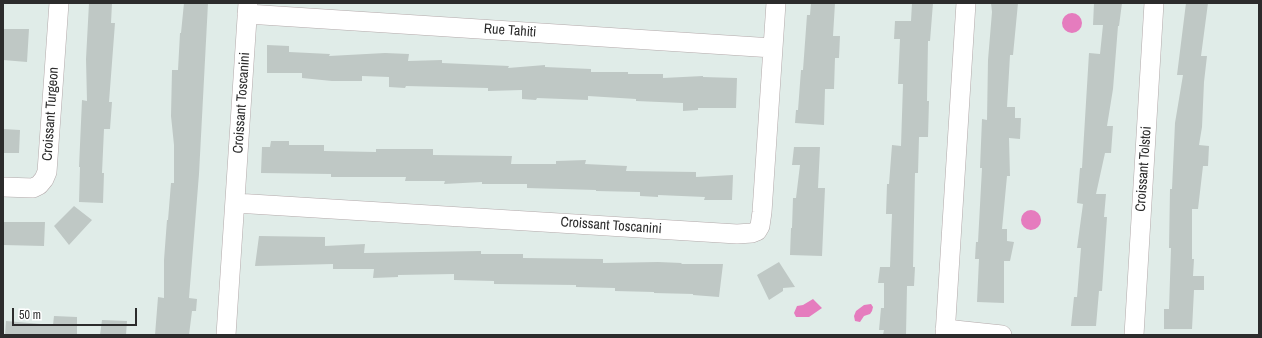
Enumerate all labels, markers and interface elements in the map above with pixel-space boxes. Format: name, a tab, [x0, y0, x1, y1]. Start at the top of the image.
street label: Rue Tahiti	[483, 21, 537, 41]
street label: Croissant Toscanini	[230, 52, 254, 154]
street label: Croissant Turgeon	[39, 66, 63, 162]
street label: Croissant Tolstoi	[1133, 126, 1155, 212]
street label: Croissant Toscanini	[560, 214, 662, 238]
scale bar	[14, 300, 139, 326]
text: 50 m	[19, 307, 41, 323]

